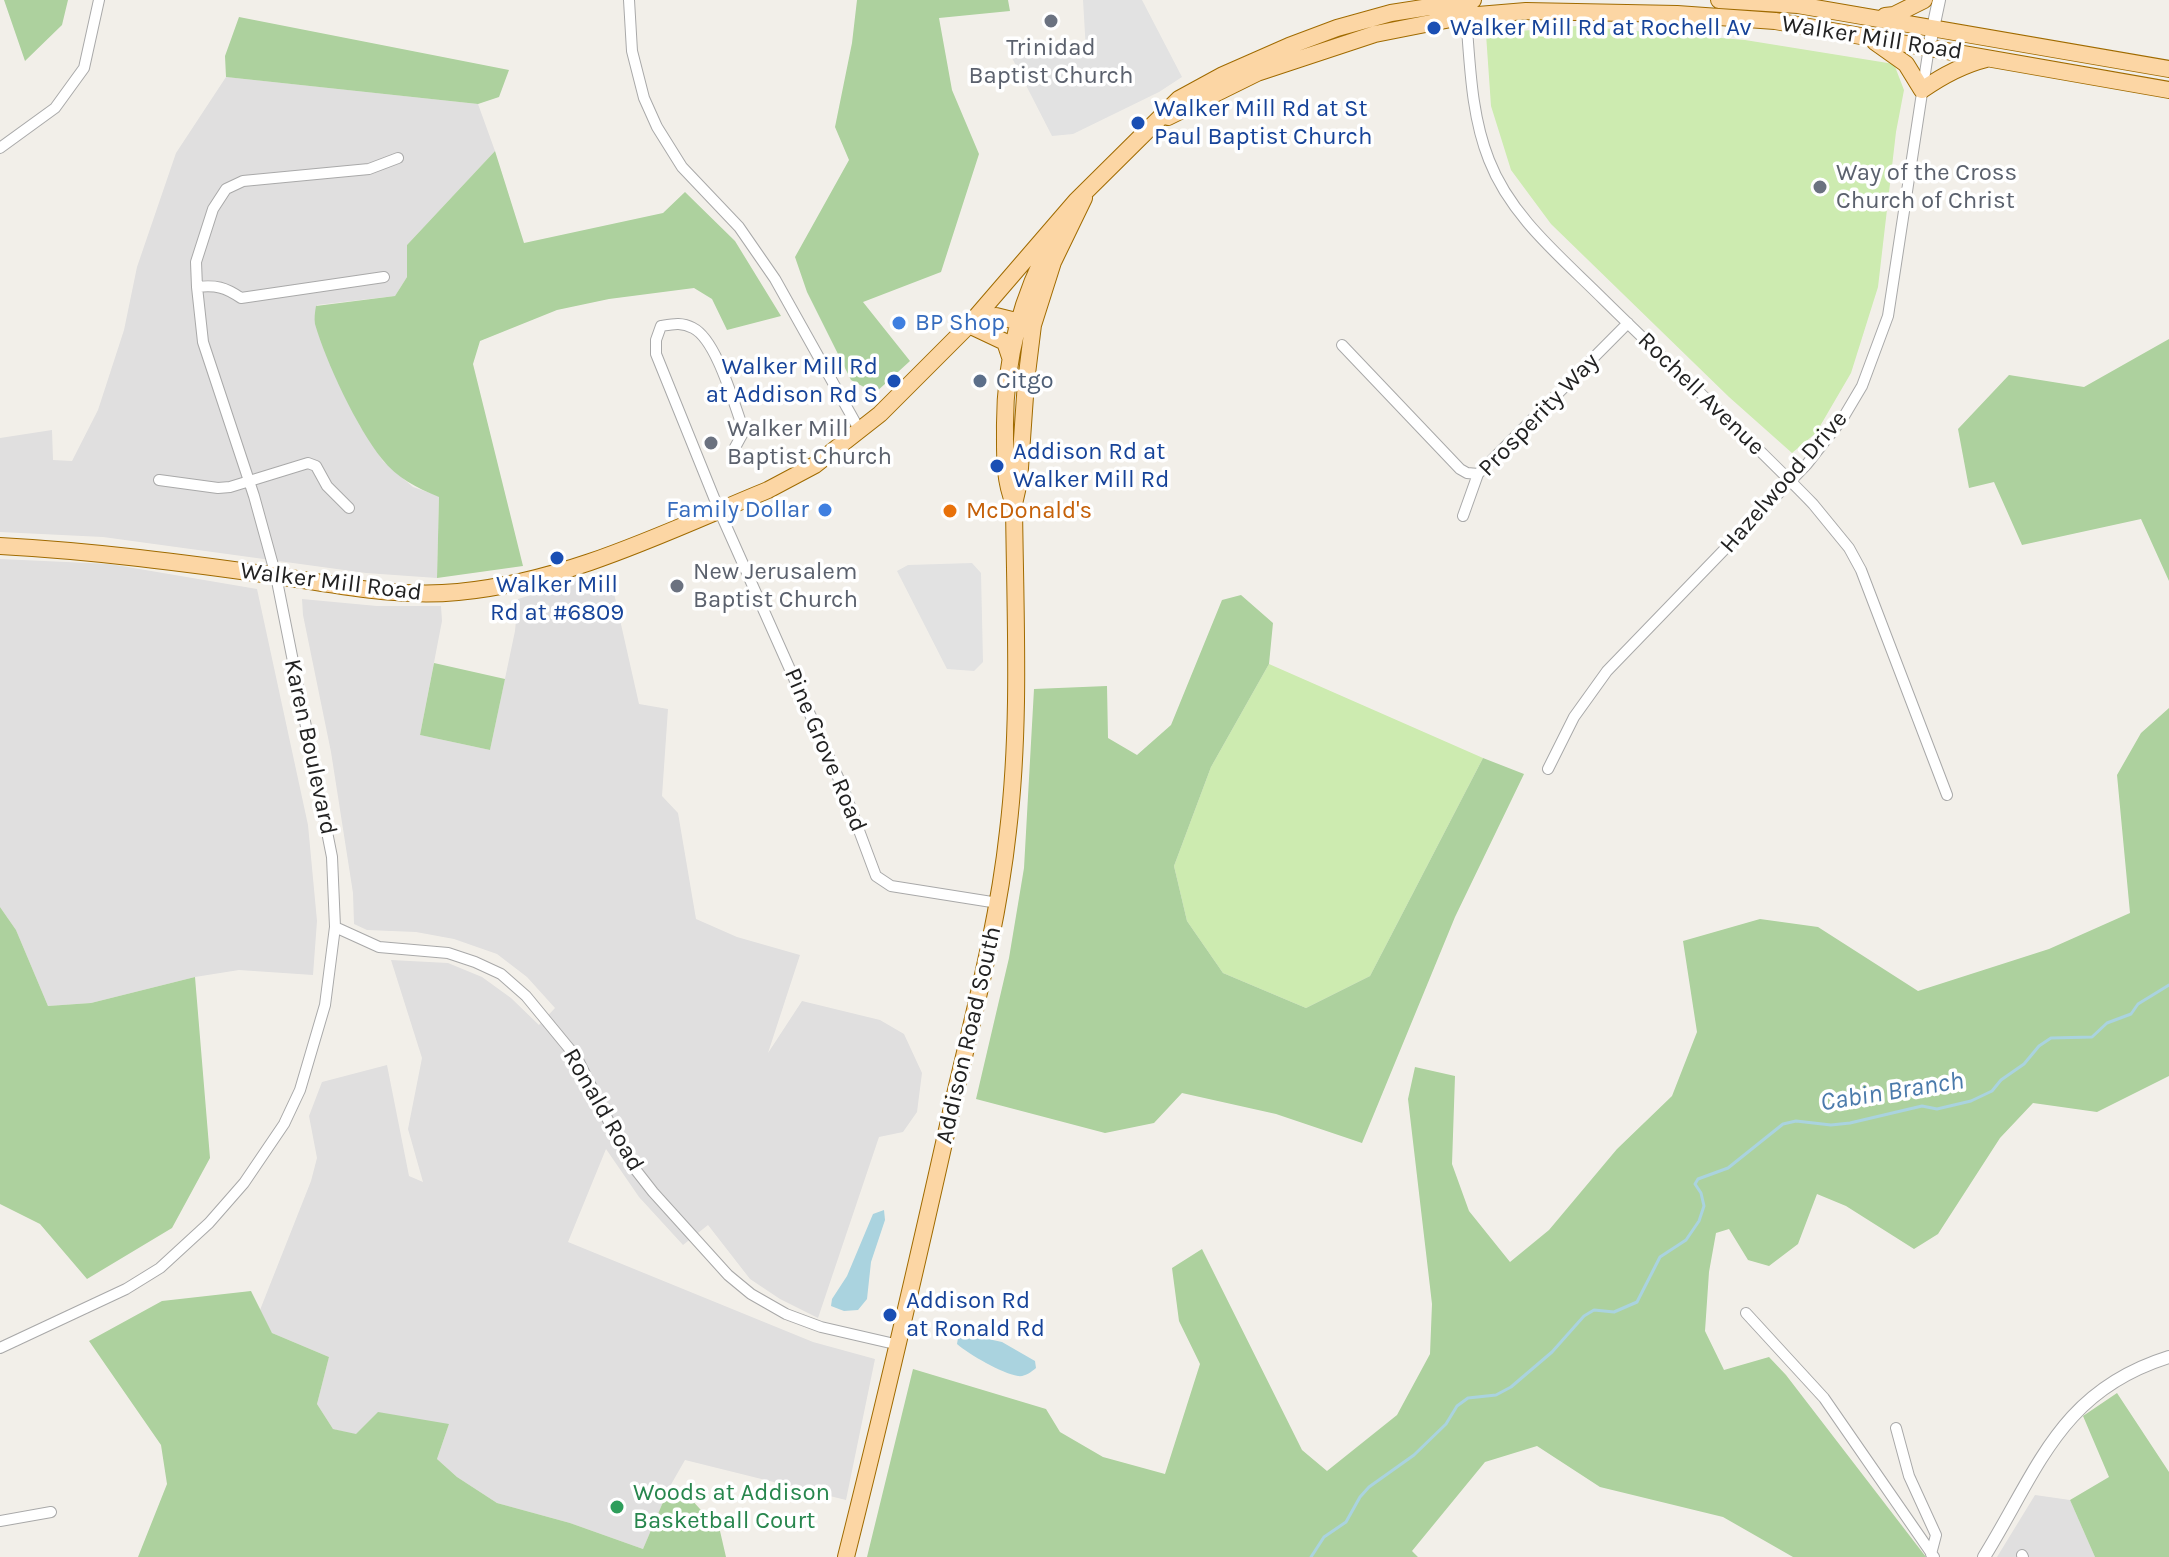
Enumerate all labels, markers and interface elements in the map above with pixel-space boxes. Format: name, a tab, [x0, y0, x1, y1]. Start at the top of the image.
street label: Walker Mill Road	[1780, 9, 1964, 67]
marker: Trinidad Baptist Church	[1042, 12, 1060, 30]
place label: Walker Mill Rd at Rochell Av	[1450, 14, 1751, 42]
marker: Walker Mill Rd at Rochell Av	[1425, 19, 1443, 37]
place label: Trinidad Baptist Church	[969, 34, 1133, 90]
place label: Walker Mill Rd at St Paul Baptist Church	[1154, 95, 1372, 151]
marker: Walker Mill Rd at St Paul Baptist Church	[1129, 114, 1147, 132]
place label: Way of the Cross Church of Christ	[1836, 159, 2017, 215]
marker: Way of the Cross Church of Christ	[1811, 178, 1829, 196]
place label: BP Shop	[915, 309, 1005, 337]
marker: BP Shop	[890, 314, 908, 332]
street label: Rochell Avenue	[1632, 326, 1770, 462]
street label: Prosperity Way	[1473, 347, 1605, 483]
place label: Walker Mill Rd at Addison Rd S	[706, 353, 878, 409]
place label: Citgo	[996, 367, 1054, 395]
marker: Walker Mill Rd at Addison Rd S	[885, 372, 903, 390]
marker: Citgo	[971, 372, 989, 390]
street label: Hazelwood Drive	[1714, 405, 1854, 559]
place label: Walker Mill Baptist Church	[727, 415, 892, 471]
marker: Walker Mill Baptist Church	[702, 434, 720, 452]
place label: Addison Rd at Walker Mill Rd	[1013, 438, 1169, 494]
marker: Addison Rd at Walker Mill Rd	[988, 457, 1006, 475]
place label: Family Dollar	[666, 496, 809, 524]
place label: McDonald's	[966, 497, 1092, 525]
marker: Family Dollar	[816, 501, 834, 519]
marker: McDonald's	[941, 502, 959, 520]
marker: Walker Mill Rd at #6809	[548, 549, 566, 567]
street label: Walker Mill Road	[239, 557, 423, 607]
place label: New Jerusalem Baptist Church	[693, 558, 858, 614]
place label: Walker Mill Rd at #6809	[490, 571, 624, 627]
marker: New Jerusalem Baptist Church	[668, 577, 686, 595]
street label: Karen Boulevard	[277, 657, 343, 837]
street label: Pine Grove Road	[777, 664, 873, 836]
street label: Addison Road South	[930, 924, 1008, 1146]
street label: Ronald Road	[556, 1043, 650, 1177]
water label: Cabin Branch	[1818, 1065, 1966, 1119]
place label: Addison Rd at Ronald Rd	[906, 1287, 1045, 1343]
marker: Addison Rd at Ronald Rd	[881, 1306, 899, 1324]
place label: Woods at Addison Basketball Court	[633, 1479, 830, 1535]
marker: Woods at Addison Basketball Court	[608, 1498, 626, 1516]

